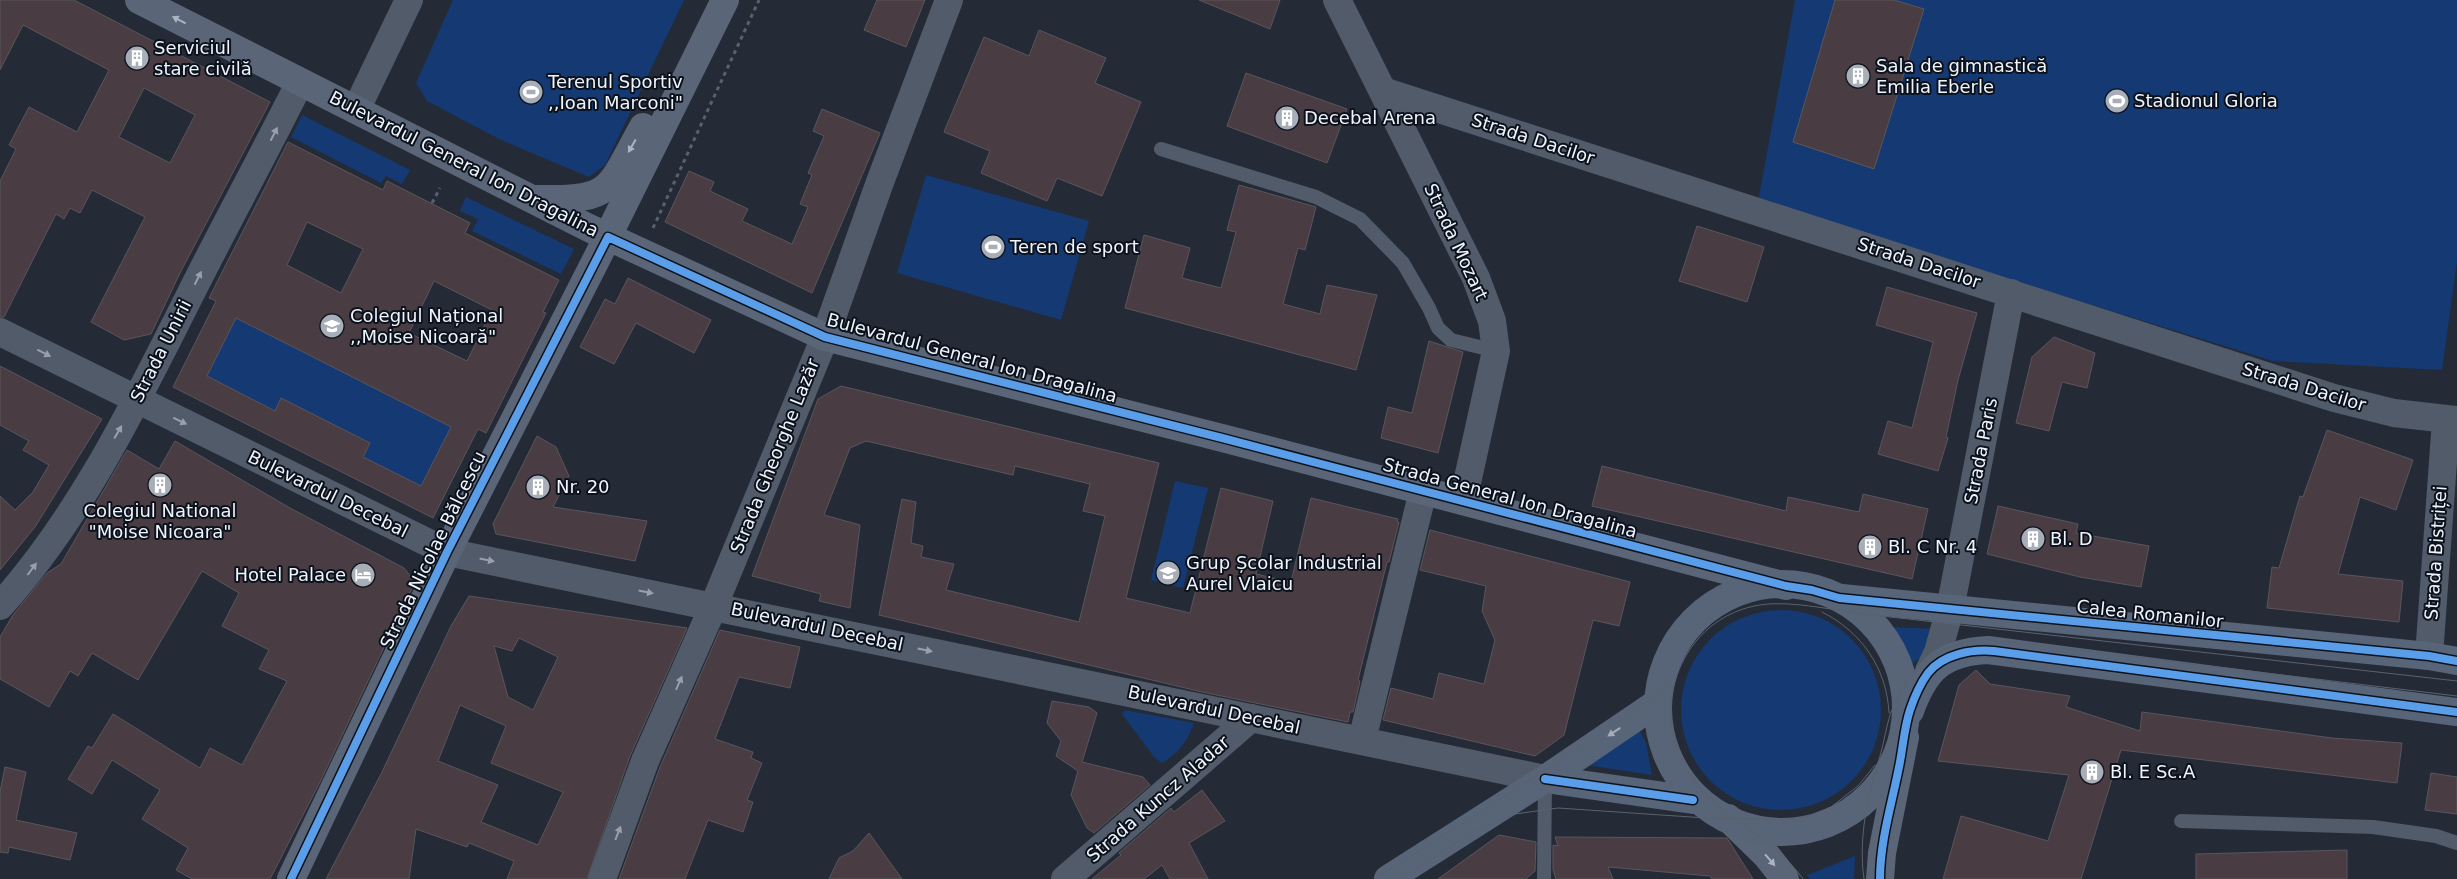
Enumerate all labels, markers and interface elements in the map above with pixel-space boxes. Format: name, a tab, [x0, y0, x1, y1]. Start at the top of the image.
one-way arrow	[172, 16, 186, 24]
place label: Serviciul stare civilă	[154, 37, 252, 79]
building icon: Serviciul stare civilă	[124, 45, 150, 71]
place label: Sala de gimnastică Emilia Eberle	[1876, 55, 2047, 97]
building icon: Sala de gimnastică Emilia Eberle	[1845, 63, 1871, 89]
place label: Terenul Sportiv ,,Ioan Marconi"	[547, 71, 683, 113]
sports icon: Terenul Sportiv ,,Ioan Marconi"	[518, 79, 544, 105]
street label: Bulevardul General Ion Dragalina	[326, 86, 602, 241]
sports icon: Stadionul Gloria	[2104, 88, 2130, 114]
place label: Stadionul Gloria	[2134, 90, 2278, 111]
building icon: Decebal Arena	[1274, 105, 1300, 131]
place label: Decebal Arena	[1304, 107, 1436, 128]
street label: Strada Dacilor	[1469, 109, 1598, 169]
one-way arrow	[270, 127, 278, 142]
one-way arrow	[628, 139, 636, 153]
street label: Strada Mozart	[1420, 180, 1493, 304]
street label: Strada Dacilor	[1855, 233, 1984, 293]
sports icon: Teren de sport	[980, 234, 1006, 260]
place label: Teren de sport	[1009, 236, 1139, 257]
one-way arrow	[194, 271, 202, 286]
street label: Strada Unirii	[126, 296, 195, 405]
place label: Colegiul Național ,,Moise Nicoară"	[350, 305, 503, 347]
street label: Bulevardul General Ion Dragalina	[825, 309, 1119, 406]
school or university icon: Colegiul Național ,,Moise Nicoară"	[319, 313, 345, 339]
one-way arrow	[36, 349, 51, 357]
street label: Strada Gheorghe Lazăr	[726, 355, 823, 556]
street label: Strada Dacilor	[2240, 358, 2369, 415]
street label: Strada Paris	[1960, 396, 2001, 506]
one-way arrow	[173, 417, 188, 425]
one-way arrow	[114, 425, 123, 438]
street label: Bulevardul Decebal	[245, 446, 412, 541]
street label: Strada Nicolae Bălcescu	[375, 448, 490, 652]
street label: Strada General Ion Dragalina	[1381, 453, 1640, 542]
building icon: Colegiul National "Moise Nicoara"	[147, 472, 173, 498]
building icon: Nr. 20	[525, 474, 551, 500]
place label: Nr. 20	[556, 476, 610, 497]
street label: Strada Bistriței	[2420, 485, 2451, 621]
place label: Colegiul National "Moise Nicoara"	[83, 500, 237, 542]
building icon: Bl. D	[2020, 526, 2046, 552]
place label: Bl. D	[2050, 528, 2093, 549]
building icon: Bl. C Nr. 4	[1857, 534, 1883, 560]
place label: Bl. C Nr. 4	[1888, 536, 1977, 557]
place label: Grup Școlar Industrial Aurel Vlaicu	[1186, 552, 1382, 594]
one-way arrow	[479, 556, 495, 564]
school or university icon: Grup Școlar Industrial Aurel Vlaicu	[1155, 560, 1181, 586]
one-way arrow	[27, 562, 37, 576]
hotel icon: Hotel Palace	[350, 562, 376, 588]
place label: Hotel Palace	[235, 564, 346, 585]
one-way arrow	[639, 588, 654, 596]
street label: Calea Romanilor	[2076, 595, 2225, 632]
street label: Bulevardul Decebal	[729, 598, 905, 655]
one-way arrow	[918, 646, 933, 654]
one-way arrow	[676, 676, 684, 690]
street label: Bulevardul Decebal	[1126, 681, 1302, 738]
one-way arrow	[1607, 727, 1621, 737]
street label: Strada Kuncz Aladar	[1082, 731, 1234, 866]
building icon: Bl. E Sc.A	[2079, 759, 2105, 785]
place label: Bl. E Sc.A	[2110, 761, 2196, 782]
one-way arrow	[614, 825, 622, 840]
one-way arrow	[1765, 853, 1776, 866]

